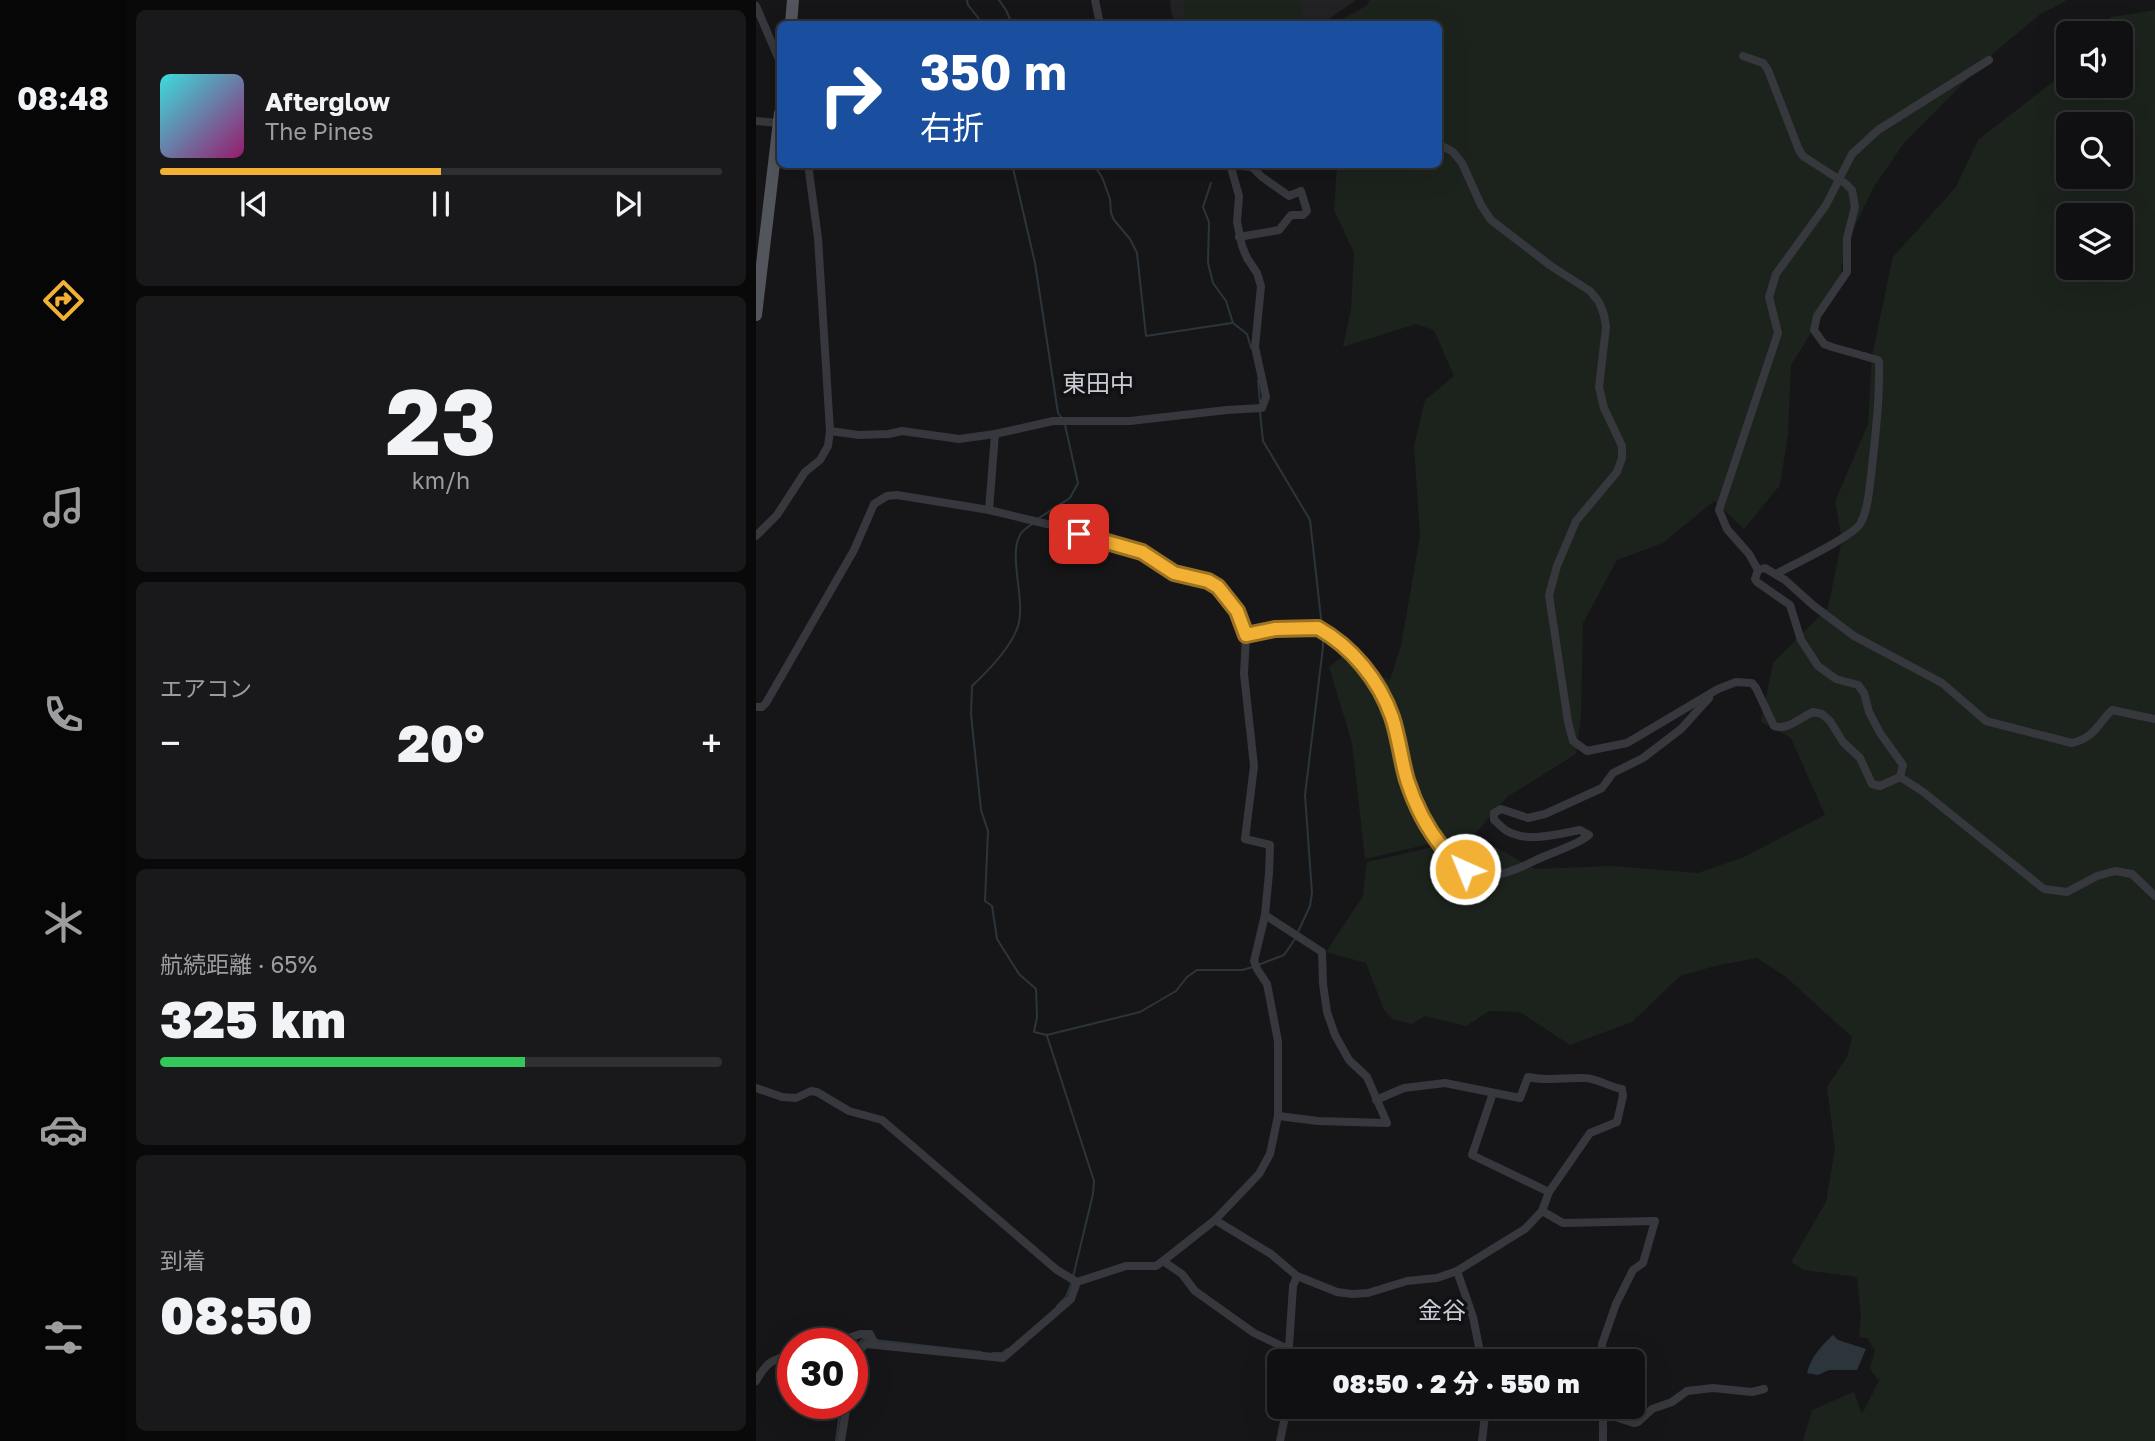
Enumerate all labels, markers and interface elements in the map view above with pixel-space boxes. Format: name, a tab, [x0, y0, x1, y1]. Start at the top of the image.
map controls	[2056, 21, 2133, 280]
button: sound	[2056, 21, 2133, 98]
text: 350 m	[920, 42, 1067, 101]
icon: right	[805, 49, 896, 140]
text: 08:48	[17, 79, 109, 117]
text: Afterglow	[265, 86, 390, 117]
text: 右折	[920, 108, 984, 146]
button: search	[2056, 112, 2133, 189]
text: The Pines	[265, 117, 373, 145]
icon: previous	[235, 185, 273, 223]
icon: pause	[422, 185, 460, 223]
icon: next	[609, 185, 647, 223]
button: layers	[2056, 203, 2133, 280]
icon: directions	[39, 276, 88, 325]
text: 23	[385, 366, 497, 475]
district label: 東田中	[1062, 368, 1134, 397]
text: km/h	[412, 466, 470, 494]
icon: music	[39, 483, 88, 532]
pin	[1049, 504, 1109, 564]
icon: arrive	[1060, 515, 1098, 553]
text: エアコン	[160, 674, 252, 702]
icon: phone	[39, 690, 88, 739]
text: 20°	[398, 711, 484, 773]
text: −	[160, 720, 181, 765]
text: +	[701, 720, 722, 765]
position arrow	[1428, 832, 1502, 906]
icon: climate	[39, 898, 88, 947]
text: 航続距離 · 65%	[160, 950, 317, 978]
text: 325 km	[160, 987, 346, 1049]
icon: car	[39, 1105, 88, 1154]
text: 到着	[160, 1246, 206, 1274]
text: 08:50	[160, 1283, 313, 1345]
district label: 金谷	[1418, 1295, 1466, 1324]
icon: filters	[39, 1313, 88, 1362]
speed limit sign: 30	[777, 1328, 868, 1419]
text: 08:50 · 2 分 · 550 m	[1332, 1368, 1580, 1399]

